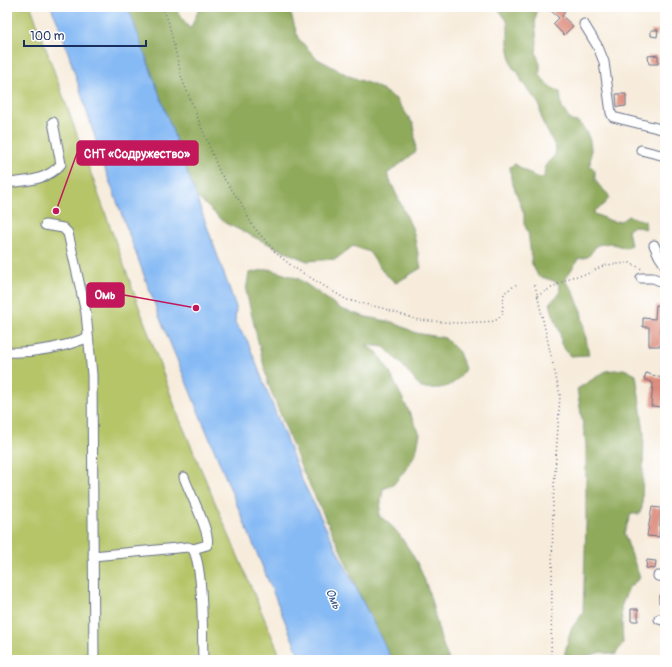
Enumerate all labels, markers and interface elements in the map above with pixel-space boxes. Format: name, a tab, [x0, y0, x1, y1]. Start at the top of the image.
scale bar	[24, 22, 146, 48]
text: 100 m	[30, 29, 65, 44]
callout: СНТ «Содружество»	[77, 141, 198, 165]
text: СНТ «Содружество»	[84, 147, 191, 162]
callout: Омь	[87, 283, 124, 307]
text: Омь	[94, 288, 116, 303]
water label: Омь	[322, 586, 344, 612]

